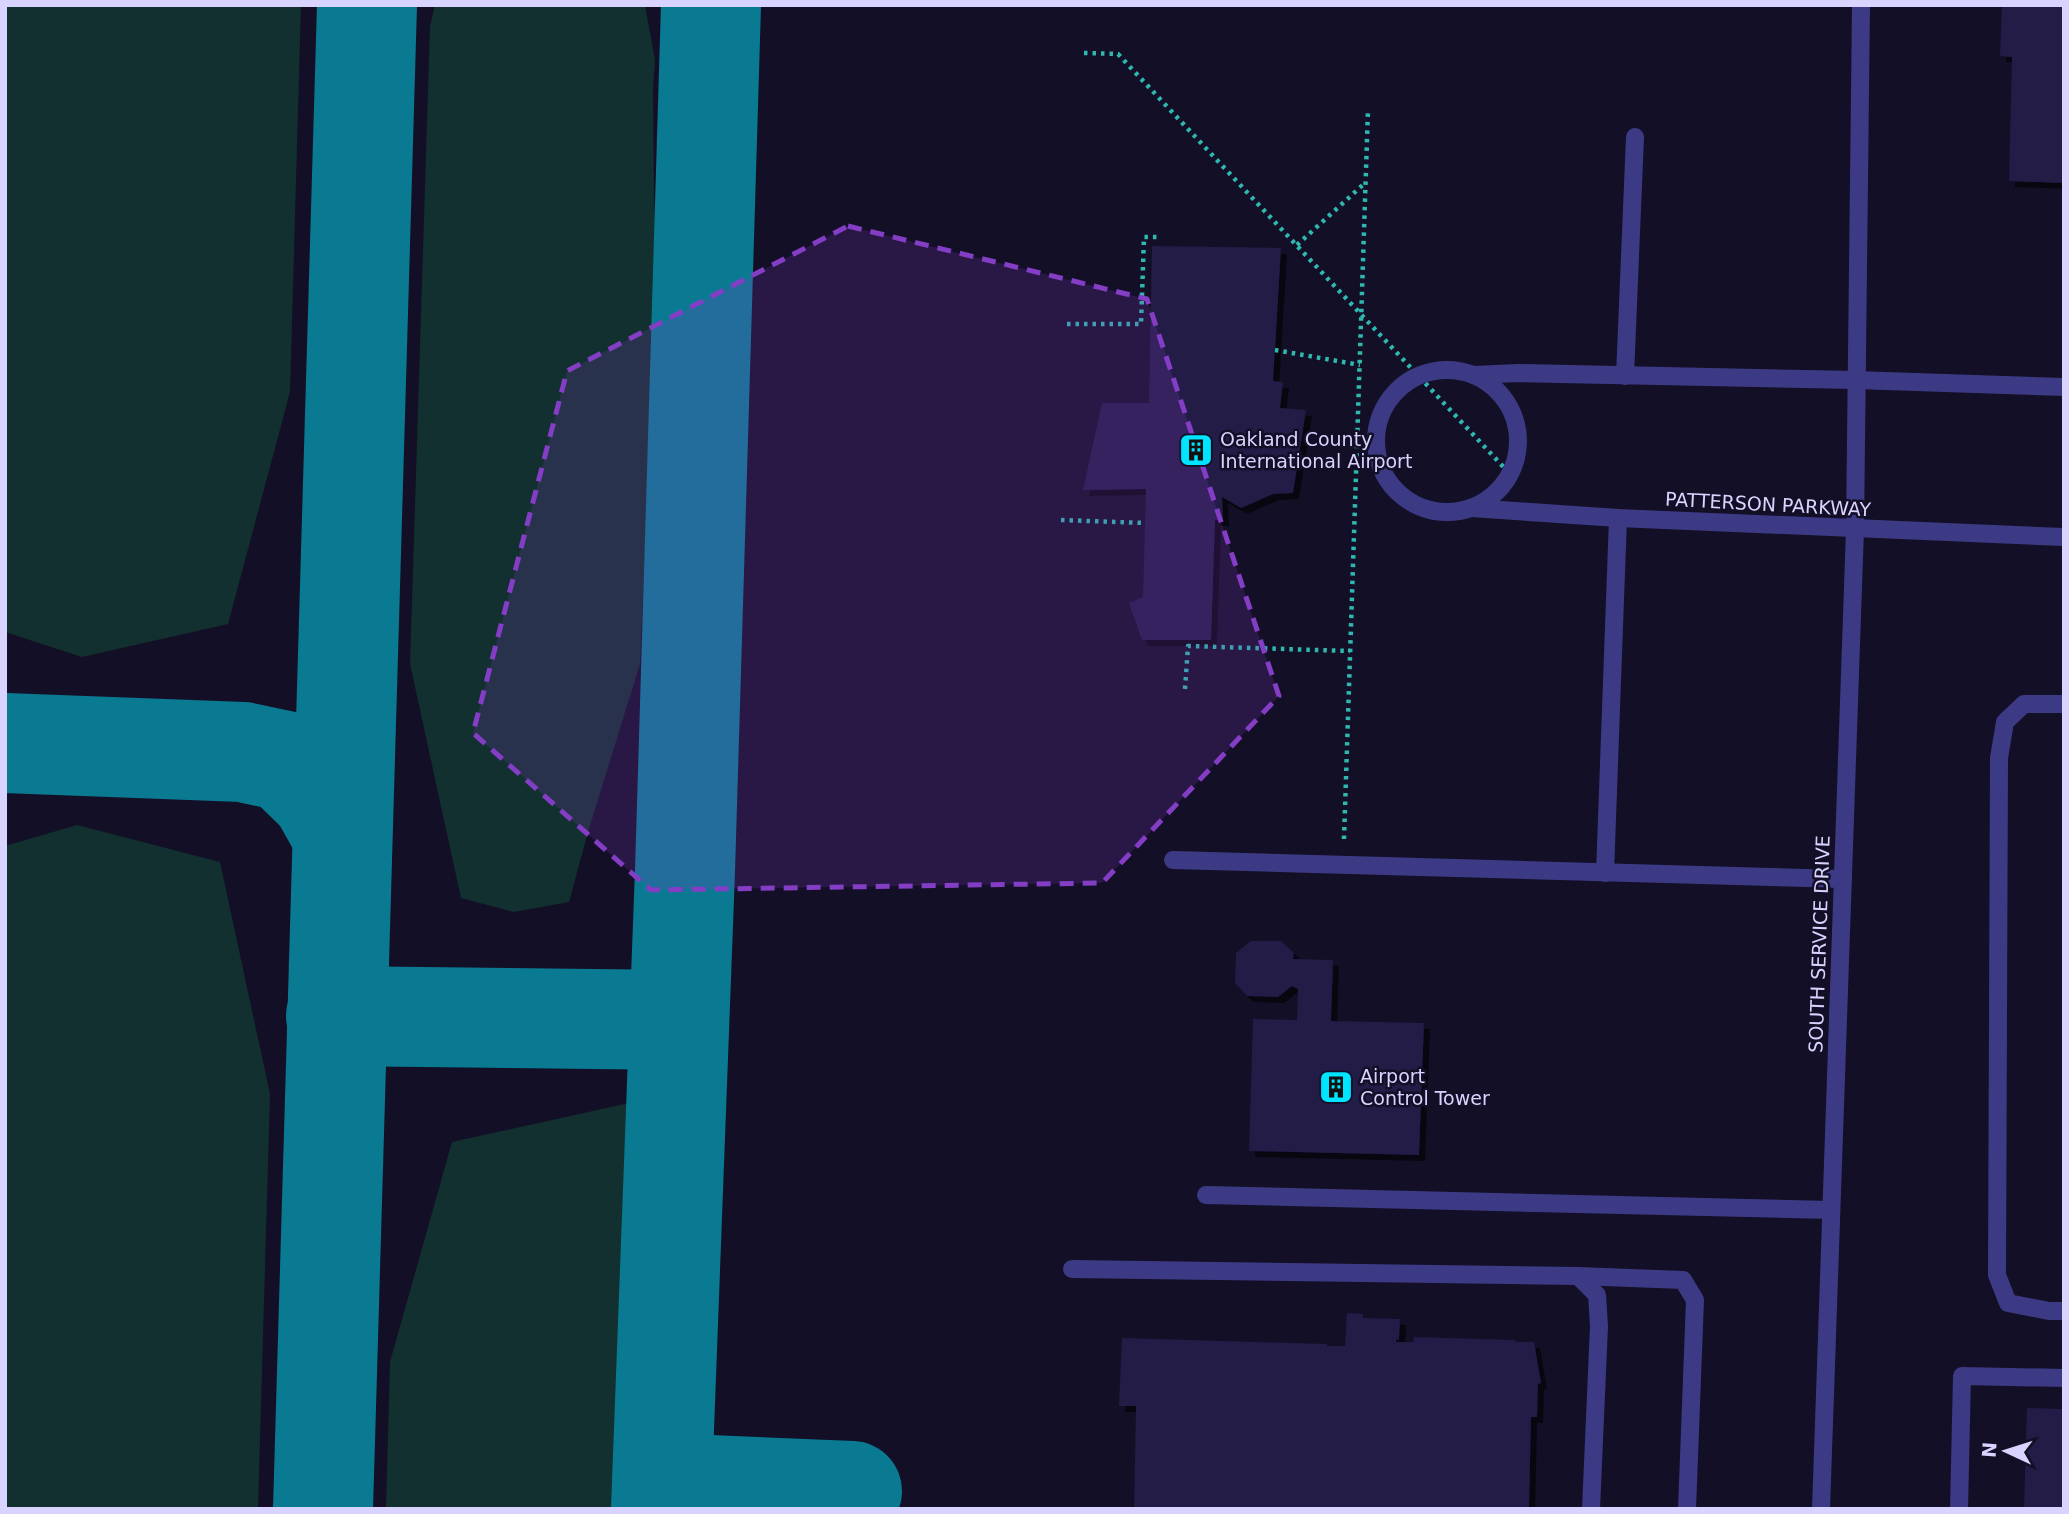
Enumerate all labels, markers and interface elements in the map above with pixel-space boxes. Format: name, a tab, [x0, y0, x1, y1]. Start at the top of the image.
place label: Oakland County International Airport	[1220, 428, 1412, 472]
building icon: Oakland County International Airport	[1177, 431, 1215, 469]
street label: PATTERSON PARKWAY	[1664, 488, 1872, 520]
street label: SOUTH SERVICE DRIVE	[1804, 835, 1834, 1053]
place label: Airport Control Tower	[1360, 1065, 1490, 1109]
building icon: Airport Control Tower	[1317, 1068, 1355, 1106]
north arrow	[1971, 1416, 2041, 1486]
text: N	[1978, 1441, 2001, 1459]

